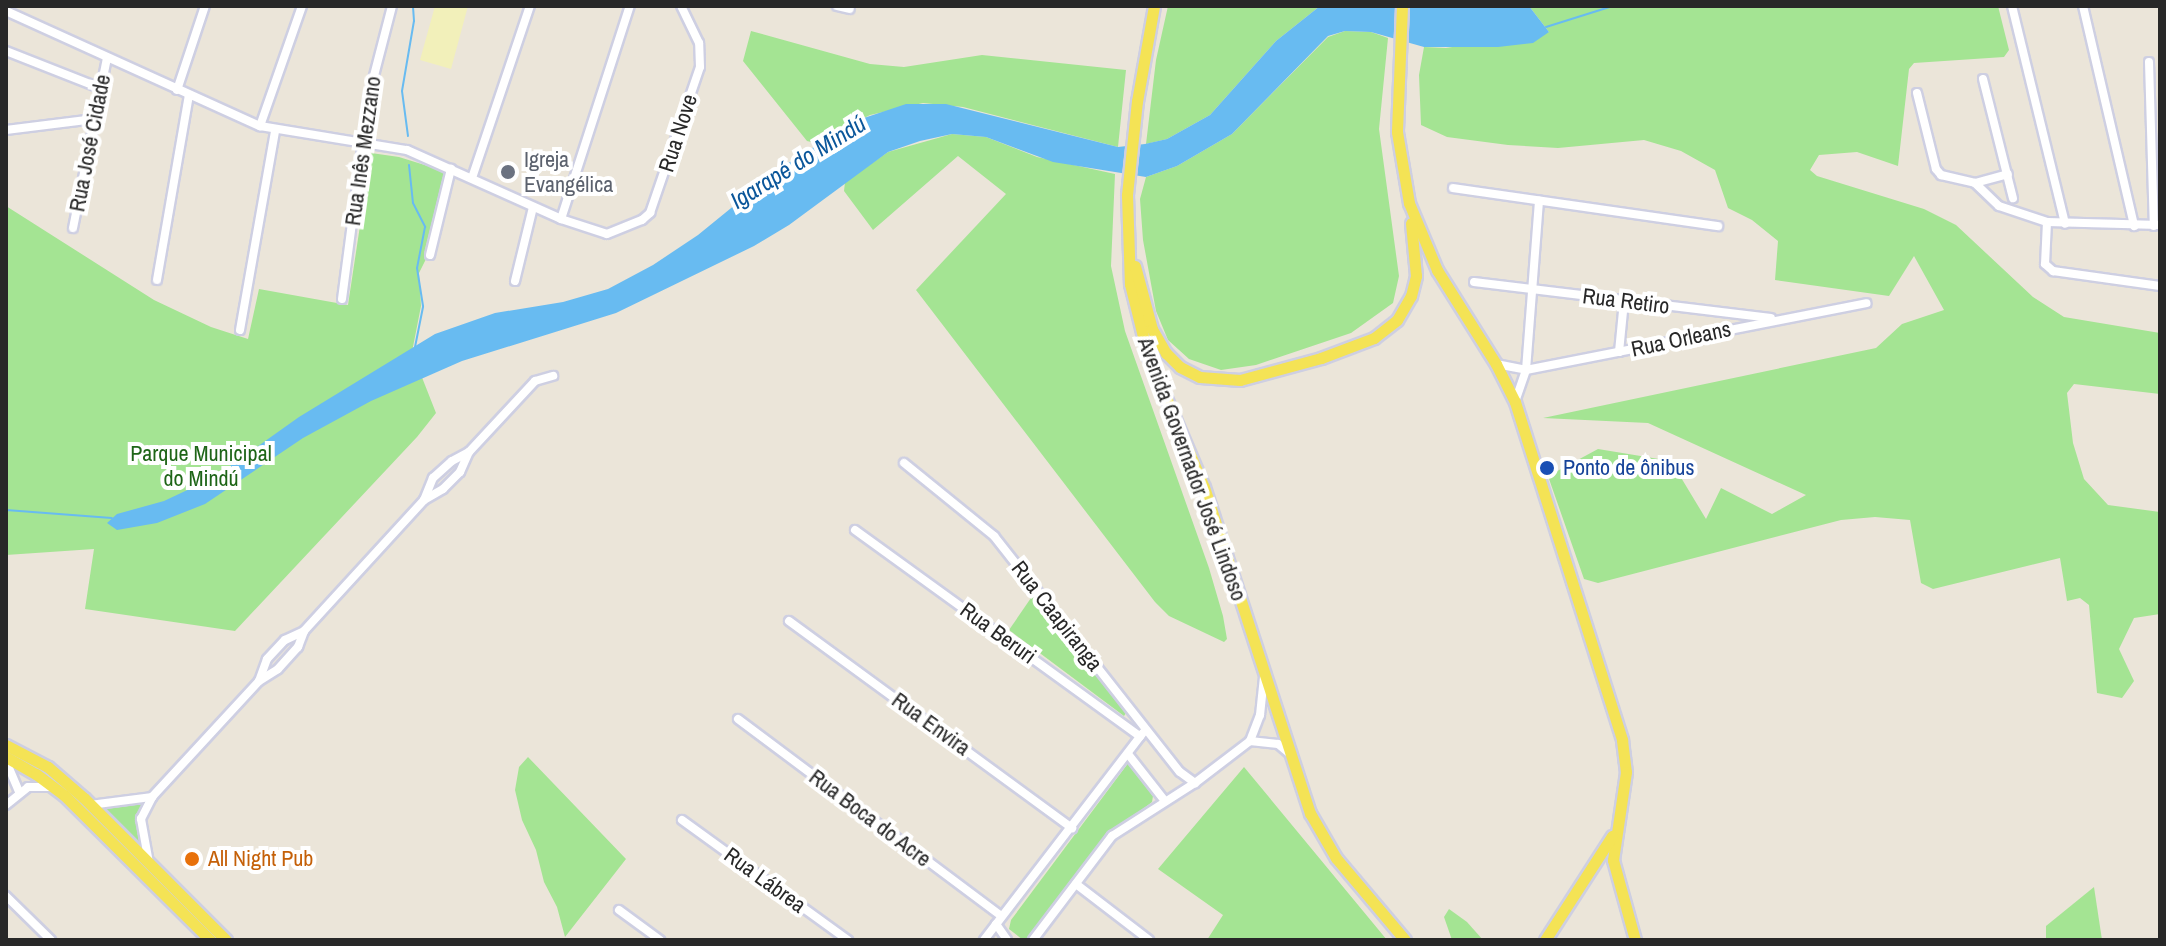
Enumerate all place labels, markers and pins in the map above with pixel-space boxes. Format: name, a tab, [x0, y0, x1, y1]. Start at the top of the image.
place label: Igreja Evangélica	[524, 146, 613, 198]
marker: Igreja Evangélica	[499, 163, 517, 181]
place label: Ponto de ônibus	[1563, 455, 1694, 481]
marker: Ponto de ônibus	[1538, 459, 1556, 477]
place label: All Night Pub	[208, 846, 313, 872]
marker: All Night Pub	[183, 850, 201, 868]

